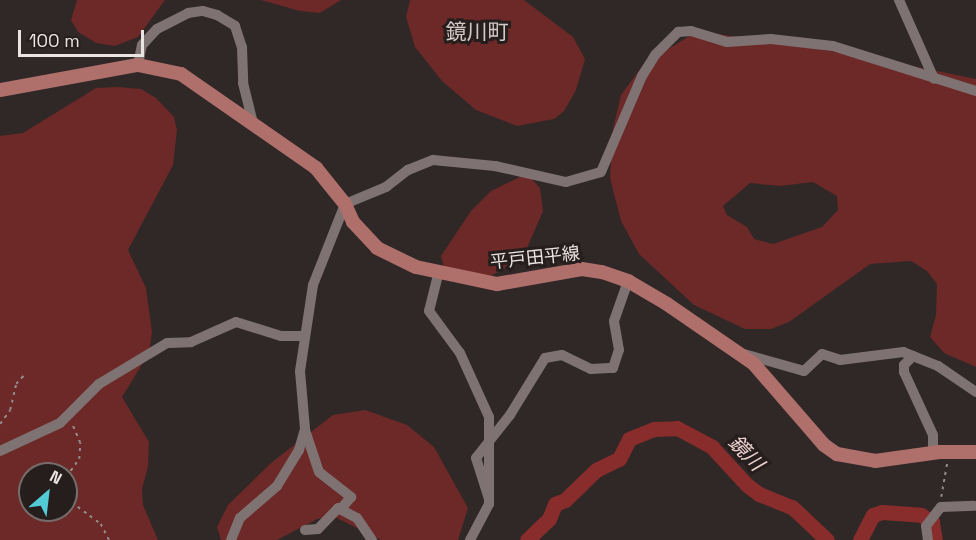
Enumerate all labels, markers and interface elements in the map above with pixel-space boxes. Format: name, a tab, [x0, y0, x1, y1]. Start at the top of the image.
scale bar	[21, 18, 147, 56]
district label: 鏡川町	[446, 19, 508, 45]
text: 100 m	[29, 29, 80, 52]
street label: 平戸田平線	[489, 243, 581, 273]
water label: 鏡川	[723, 430, 769, 476]
north arrow	[18, 462, 78, 522]
text: N	[46, 466, 65, 489]

